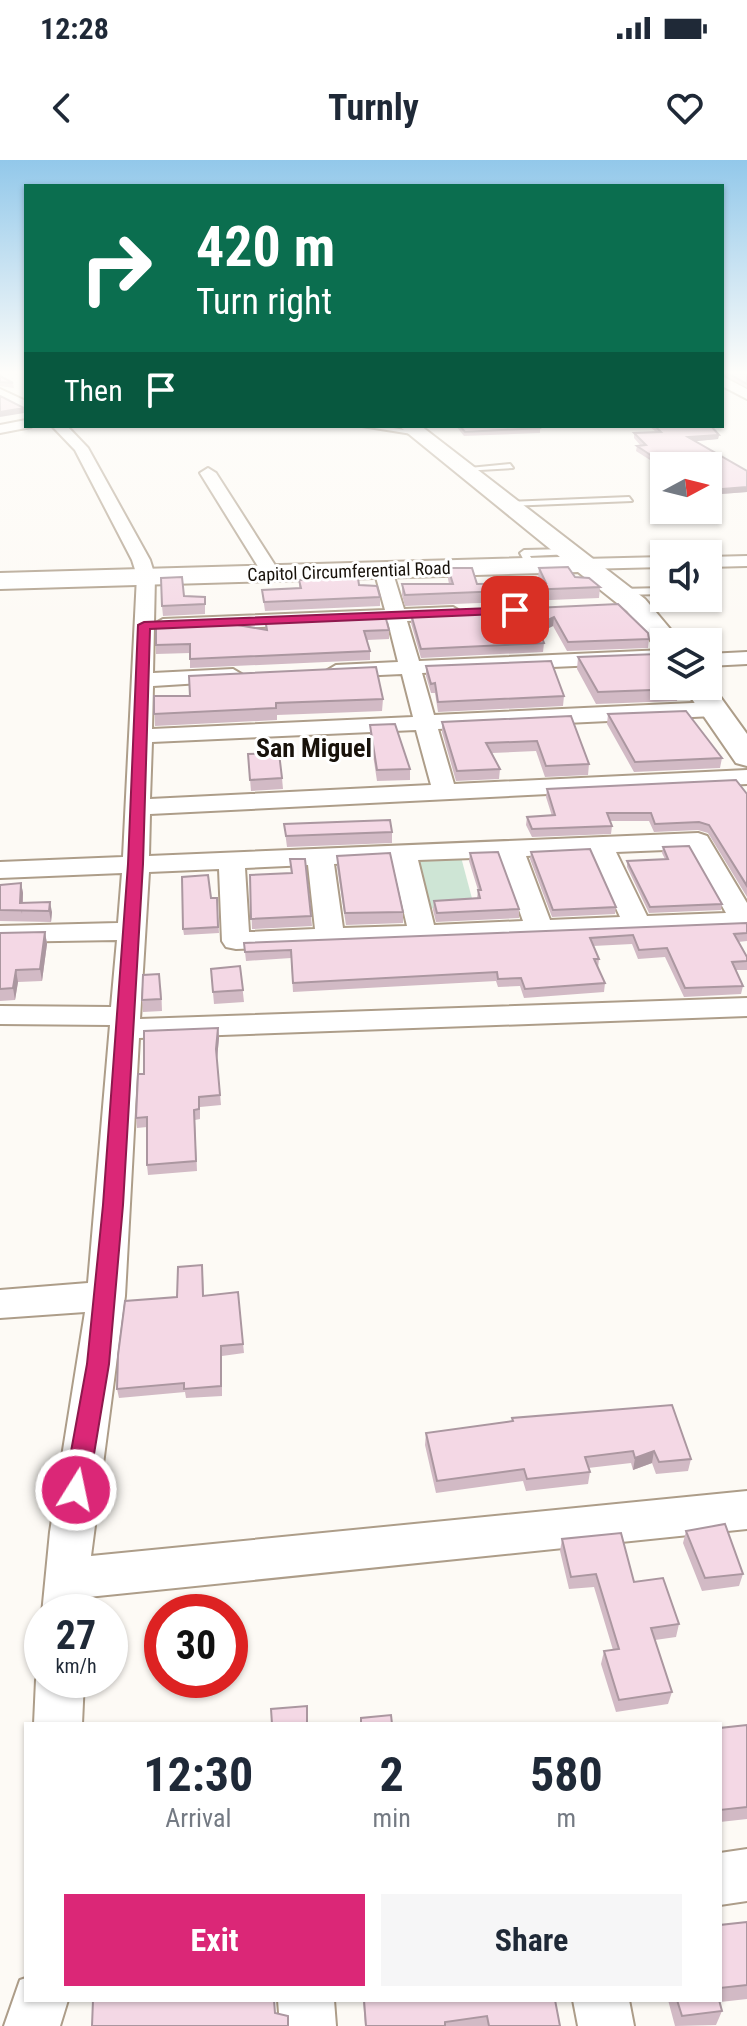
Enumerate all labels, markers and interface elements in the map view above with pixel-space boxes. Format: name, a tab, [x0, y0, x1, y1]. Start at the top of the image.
text: 12:28	[40, 11, 109, 46]
icon: back	[40, 86, 84, 130]
icon: heart	[663, 86, 707, 130]
text: Turnly	[328, 87, 419, 129]
text: 420 m	[196, 214, 335, 280]
icon: right	[64, 216, 168, 320]
text: Turn right	[196, 281, 332, 323]
icon: arrive	[139, 368, 183, 412]
text: Then	[64, 373, 123, 408]
north arrow	[650, 452, 722, 524]
map controls	[650, 452, 722, 700]
button: sound	[650, 540, 722, 612]
street label: Capitol Circumferential Road	[247, 557, 451, 585]
pin	[481, 576, 549, 644]
icon: arrive	[493, 588, 537, 632]
button: layers	[650, 628, 722, 700]
district label: San Miguel	[256, 733, 372, 763]
position arrow	[34, 1448, 118, 1532]
speed limit sign: 30	[144, 1594, 248, 1698]
text: 27	[56, 1612, 96, 1659]
text: km/h	[55, 1654, 97, 1678]
text: 12:30	[143, 1746, 253, 1803]
text: 2	[380, 1746, 404, 1803]
text: 580	[530, 1746, 603, 1803]
text: Arrival	[165, 1803, 231, 1833]
text: min	[373, 1803, 411, 1833]
text: m	[557, 1803, 576, 1833]
button: Exit	[64, 1894, 365, 1986]
button: Share	[381, 1894, 682, 1986]

